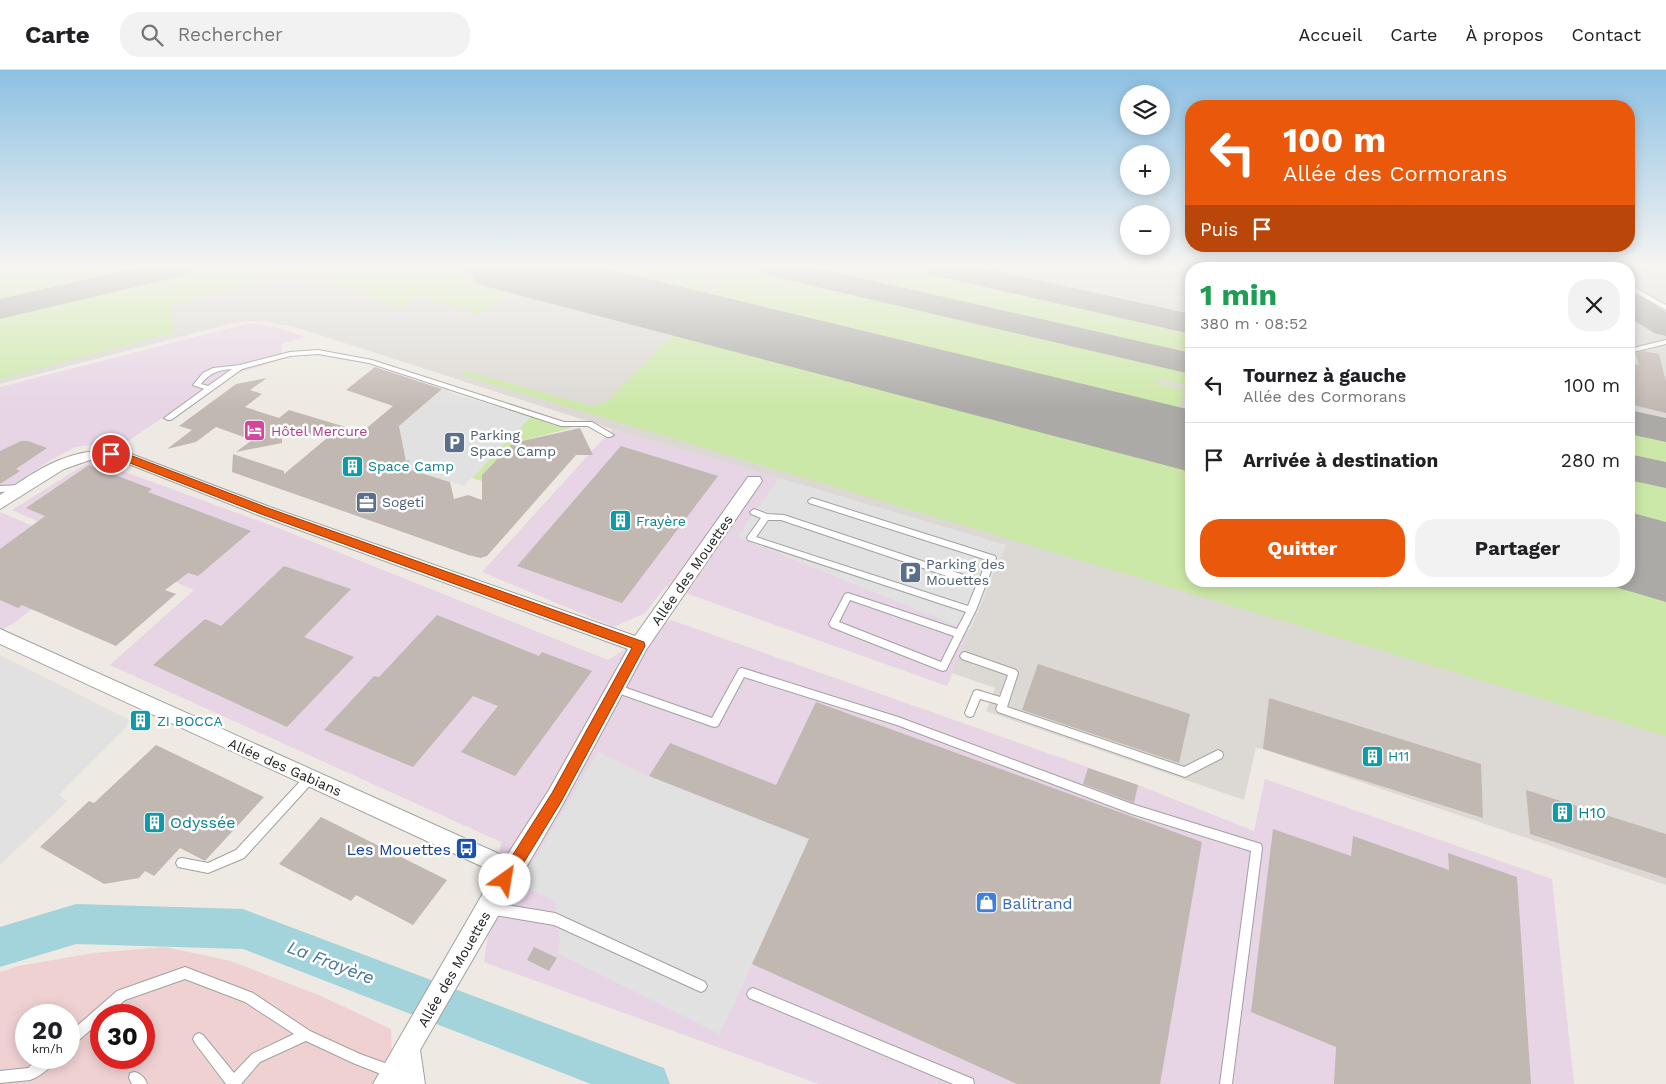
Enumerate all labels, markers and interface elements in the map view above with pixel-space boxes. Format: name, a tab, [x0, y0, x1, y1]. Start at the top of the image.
search box	[120, 12, 470, 57]
text: Carte	[25, 21, 90, 49]
icon: search	[138, 21, 166, 49]
text: Rechercher	[178, 23, 283, 46]
text: Accueil	[1299, 24, 1362, 45]
text: Carte	[1390, 24, 1437, 45]
text: À propos	[1465, 24, 1543, 45]
text: Contact	[1571, 24, 1641, 45]
map controls	[1120, 85, 1170, 255]
button: layers	[1120, 85, 1170, 135]
text: 100 m	[1283, 119, 1386, 161]
icon: left	[1200, 120, 1265, 185]
button: +	[1120, 145, 1170, 195]
text: Allée des Cormorans	[1283, 161, 1507, 186]
button: −	[1120, 205, 1170, 255]
icon: arrive	[1248, 215, 1276, 243]
text: Puis	[1200, 218, 1238, 241]
text: 1 min	[1200, 277, 1277, 312]
button: close	[1568, 279, 1620, 331]
text: 380 m · 08:52	[1200, 314, 1308, 333]
text: Tournez à gauche	[1243, 364, 1406, 387]
icon: left	[1200, 371, 1228, 399]
text: 100 m	[1564, 374, 1620, 397]
text: Allée des Cormorans	[1243, 387, 1406, 406]
hotel icon: Hôtel Mercure	[243, 419, 267, 443]
place label: Hôtel Mercure	[271, 423, 367, 439]
place label: Parking Space Camp	[470, 427, 556, 459]
parking icon: Parking Space Camp	[442, 431, 466, 455]
pin	[90, 433, 132, 475]
icon: arrive	[97, 440, 125, 468]
icon: arrive	[1200, 446, 1228, 474]
text: Arrivée à destination	[1243, 449, 1438, 472]
text: 280 m	[1561, 449, 1620, 472]
building icon: Space Camp	[340, 454, 364, 478]
place label: Space Camp	[368, 458, 454, 474]
office icon: Sogeti	[354, 490, 378, 514]
place label: Sogeti	[382, 494, 424, 510]
building icon: Frayère	[608, 509, 632, 533]
street label: Allée des Mouettes	[648, 512, 736, 628]
place label: Frayère	[636, 513, 686, 529]
button: Quitter	[1200, 519, 1405, 577]
button: Partager	[1415, 519, 1620, 577]
place label: Parking des Mouettes	[926, 556, 1005, 588]
parking icon: Parking des Mouettes	[898, 560, 922, 584]
building icon: ZI BOCCA	[129, 709, 153, 733]
place label: ZI BOCCA	[157, 713, 223, 729]
street label: Allée des Gabians	[226, 735, 344, 799]
building icon: H11	[1360, 744, 1384, 768]
place label: H11	[1388, 748, 1409, 764]
building icon: H10	[1550, 800, 1574, 824]
place label: H10	[1578, 803, 1606, 822]
building icon: Odyssée	[142, 810, 166, 834]
place label: Odyssée	[170, 813, 235, 832]
bus stop icon: Les Mouettes	[455, 837, 479, 861]
place label: Les Mouettes	[347, 840, 451, 859]
position arrow	[478, 853, 530, 905]
shop icon: Balitrand	[974, 891, 998, 915]
place label: Balitrand	[1002, 894, 1073, 913]
street label: Allée des Mouettes	[414, 908, 494, 1030]
water label: La Frayère	[284, 936, 378, 988]
speed limit sign: 30	[90, 1004, 155, 1069]
text: 20	[32, 1016, 63, 1045]
text: km/h	[32, 1042, 63, 1056]

